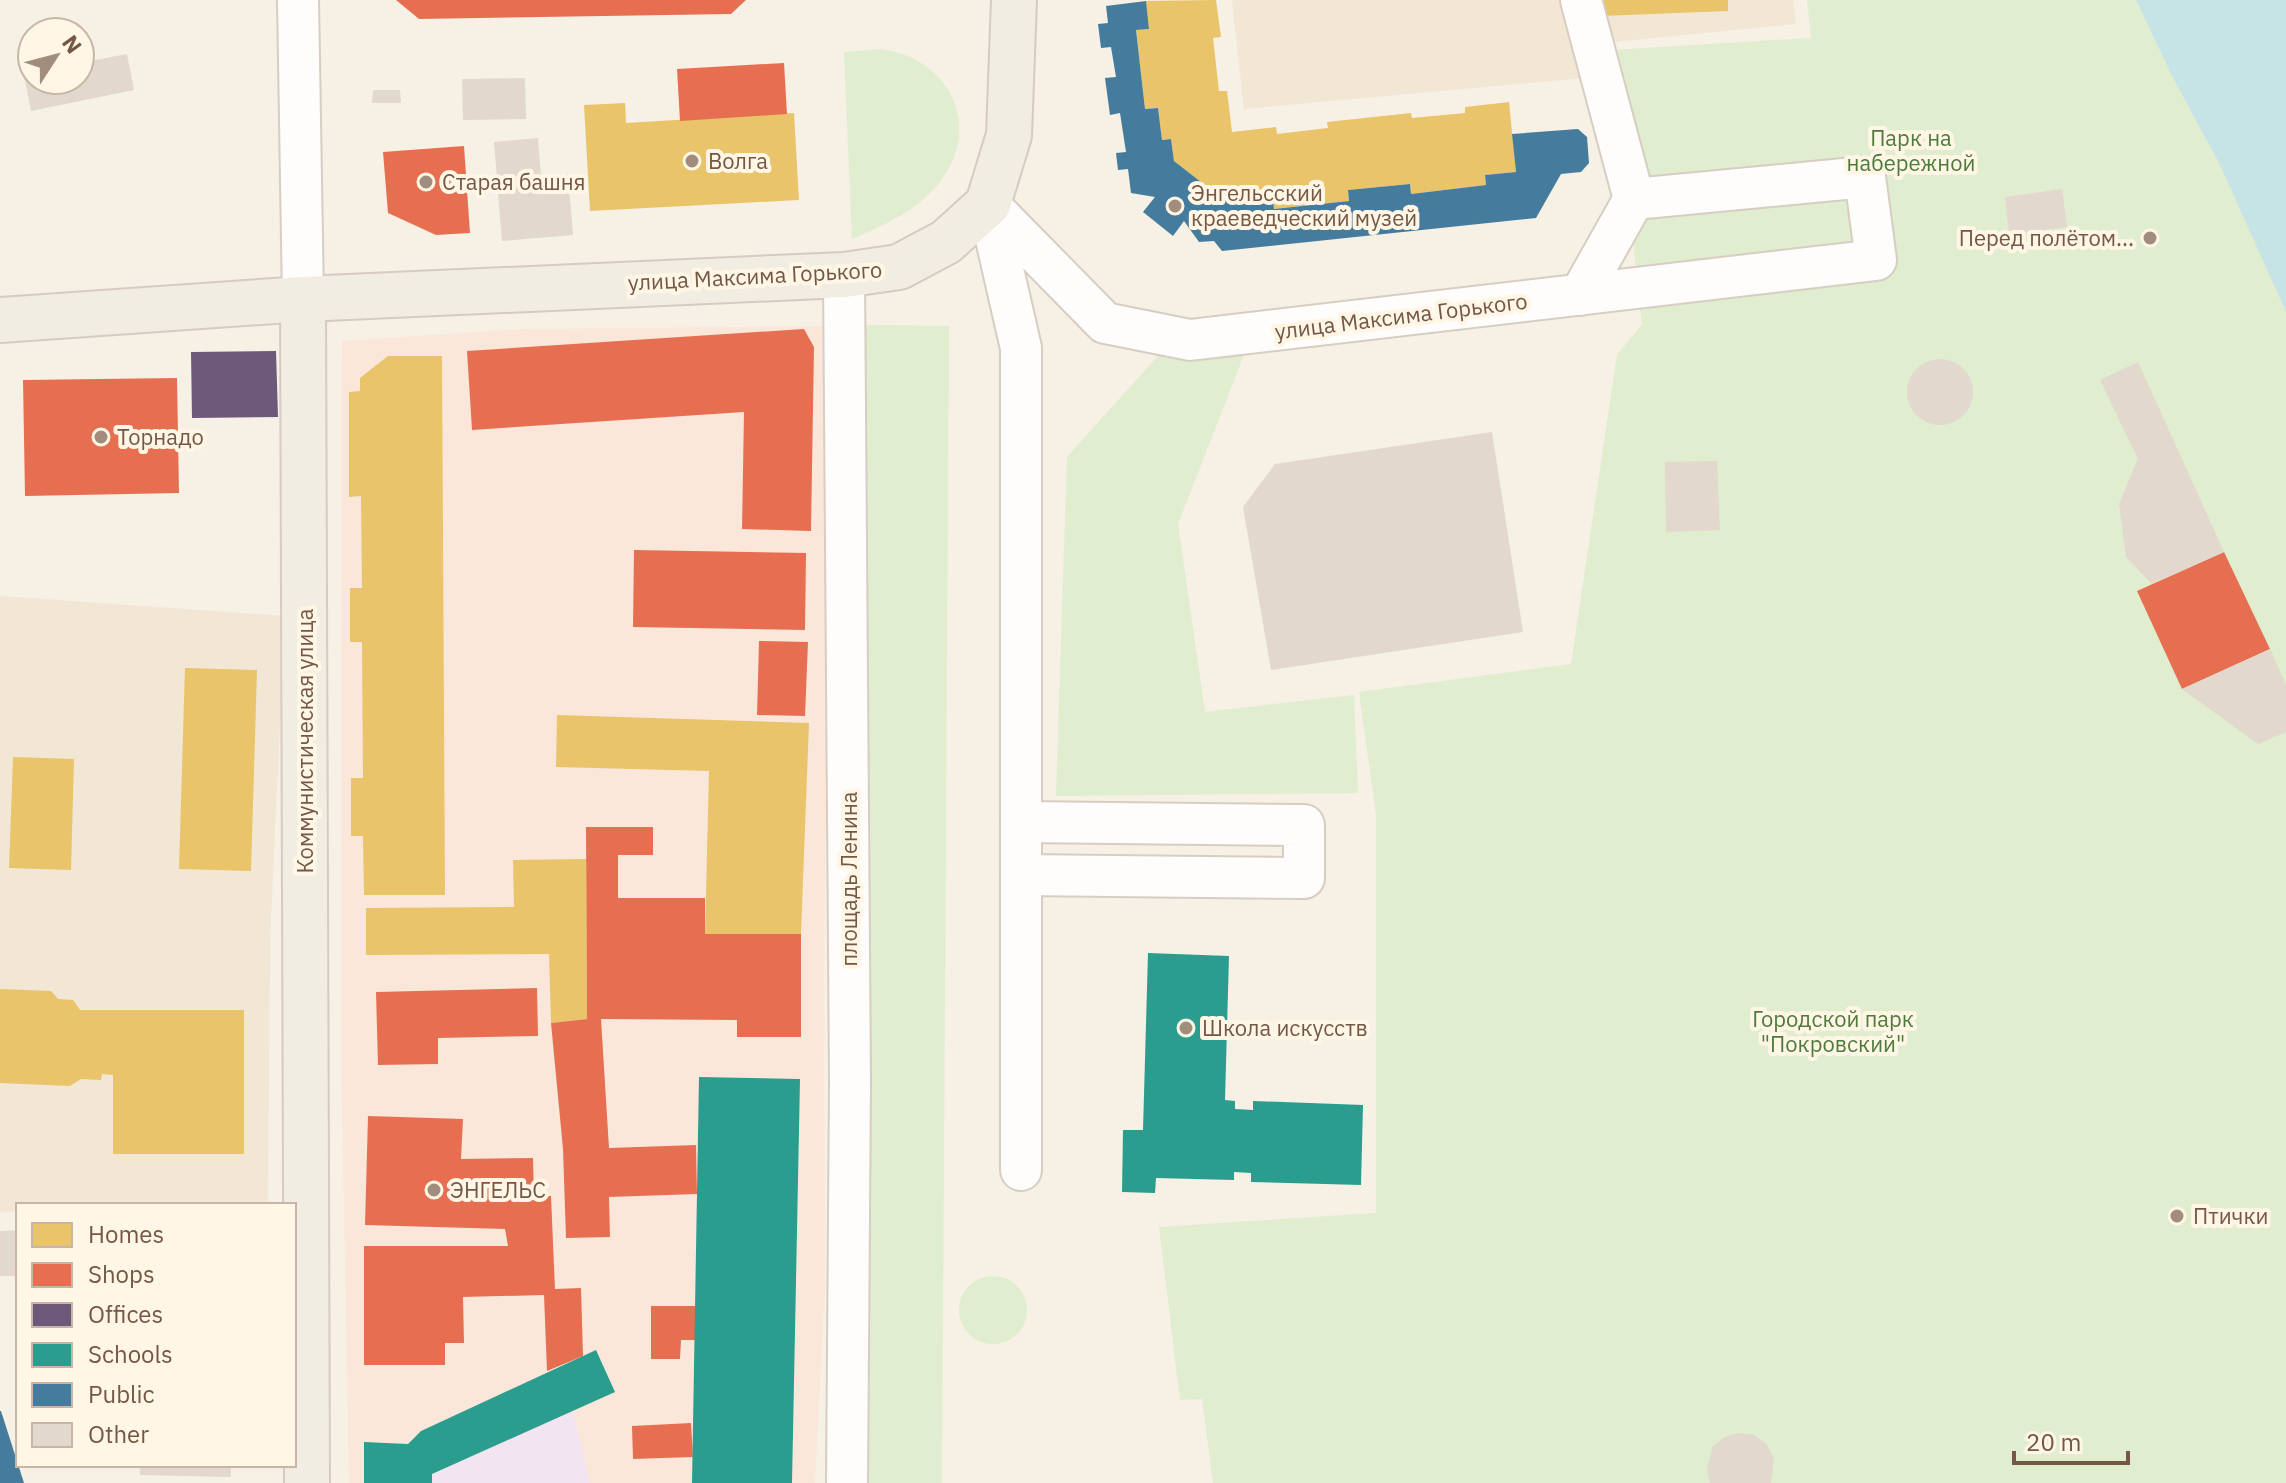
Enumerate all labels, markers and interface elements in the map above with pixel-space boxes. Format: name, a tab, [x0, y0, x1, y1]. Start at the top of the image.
north arrow	[16, 16, 96, 96]
text: N	[56, 29, 89, 59]
park label: Парк на набережной	[1847, 123, 1975, 177]
place label: Волга	[708, 146, 768, 175]
marker: Волга	[683, 152, 701, 170]
place label: Старая башня	[442, 167, 585, 196]
marker: Старая башня	[417, 173, 435, 191]
place label: Энгельсский краеведческий музей	[1191, 178, 1417, 232]
marker: Энгельсский краеведческий музей	[1166, 197, 1184, 215]
place label: Перед полётом...	[1959, 223, 2134, 252]
marker: Перед полётом...	[2141, 229, 2159, 247]
street label: улица Максима Горького	[627, 254, 883, 297]
street label: улица Максима Горького	[1273, 286, 1529, 345]
place label: Торнадо	[117, 422, 204, 451]
marker: Торнадо	[92, 428, 110, 446]
street label: Коммунистическая улица	[290, 608, 319, 873]
street label: площадь Ленина	[834, 791, 863, 967]
park label: Городской парк "Покровский"	[1752, 1004, 1914, 1058]
place label: Школа искусств	[1202, 1013, 1368, 1042]
marker: Школа искусств	[1177, 1019, 1195, 1037]
place label: ЭНГЕЛЬС	[450, 1175, 546, 1204]
marker: ЭНГЕЛЬС	[425, 1181, 443, 1199]
place label: Птички	[2193, 1201, 2268, 1230]
legend	[16, 1203, 296, 1467]
marker: Птички	[2168, 1207, 2186, 1225]
text: Homes	[88, 1218, 164, 1250]
text: Shops	[88, 1258, 155, 1290]
text: Offices	[88, 1298, 163, 1330]
text: Schools	[88, 1338, 173, 1370]
text: Public	[88, 1378, 155, 1410]
scale bar	[2014, 1415, 2128, 1465]
text: Other	[88, 1418, 149, 1450]
text: 20 m	[2026, 1426, 2081, 1458]

